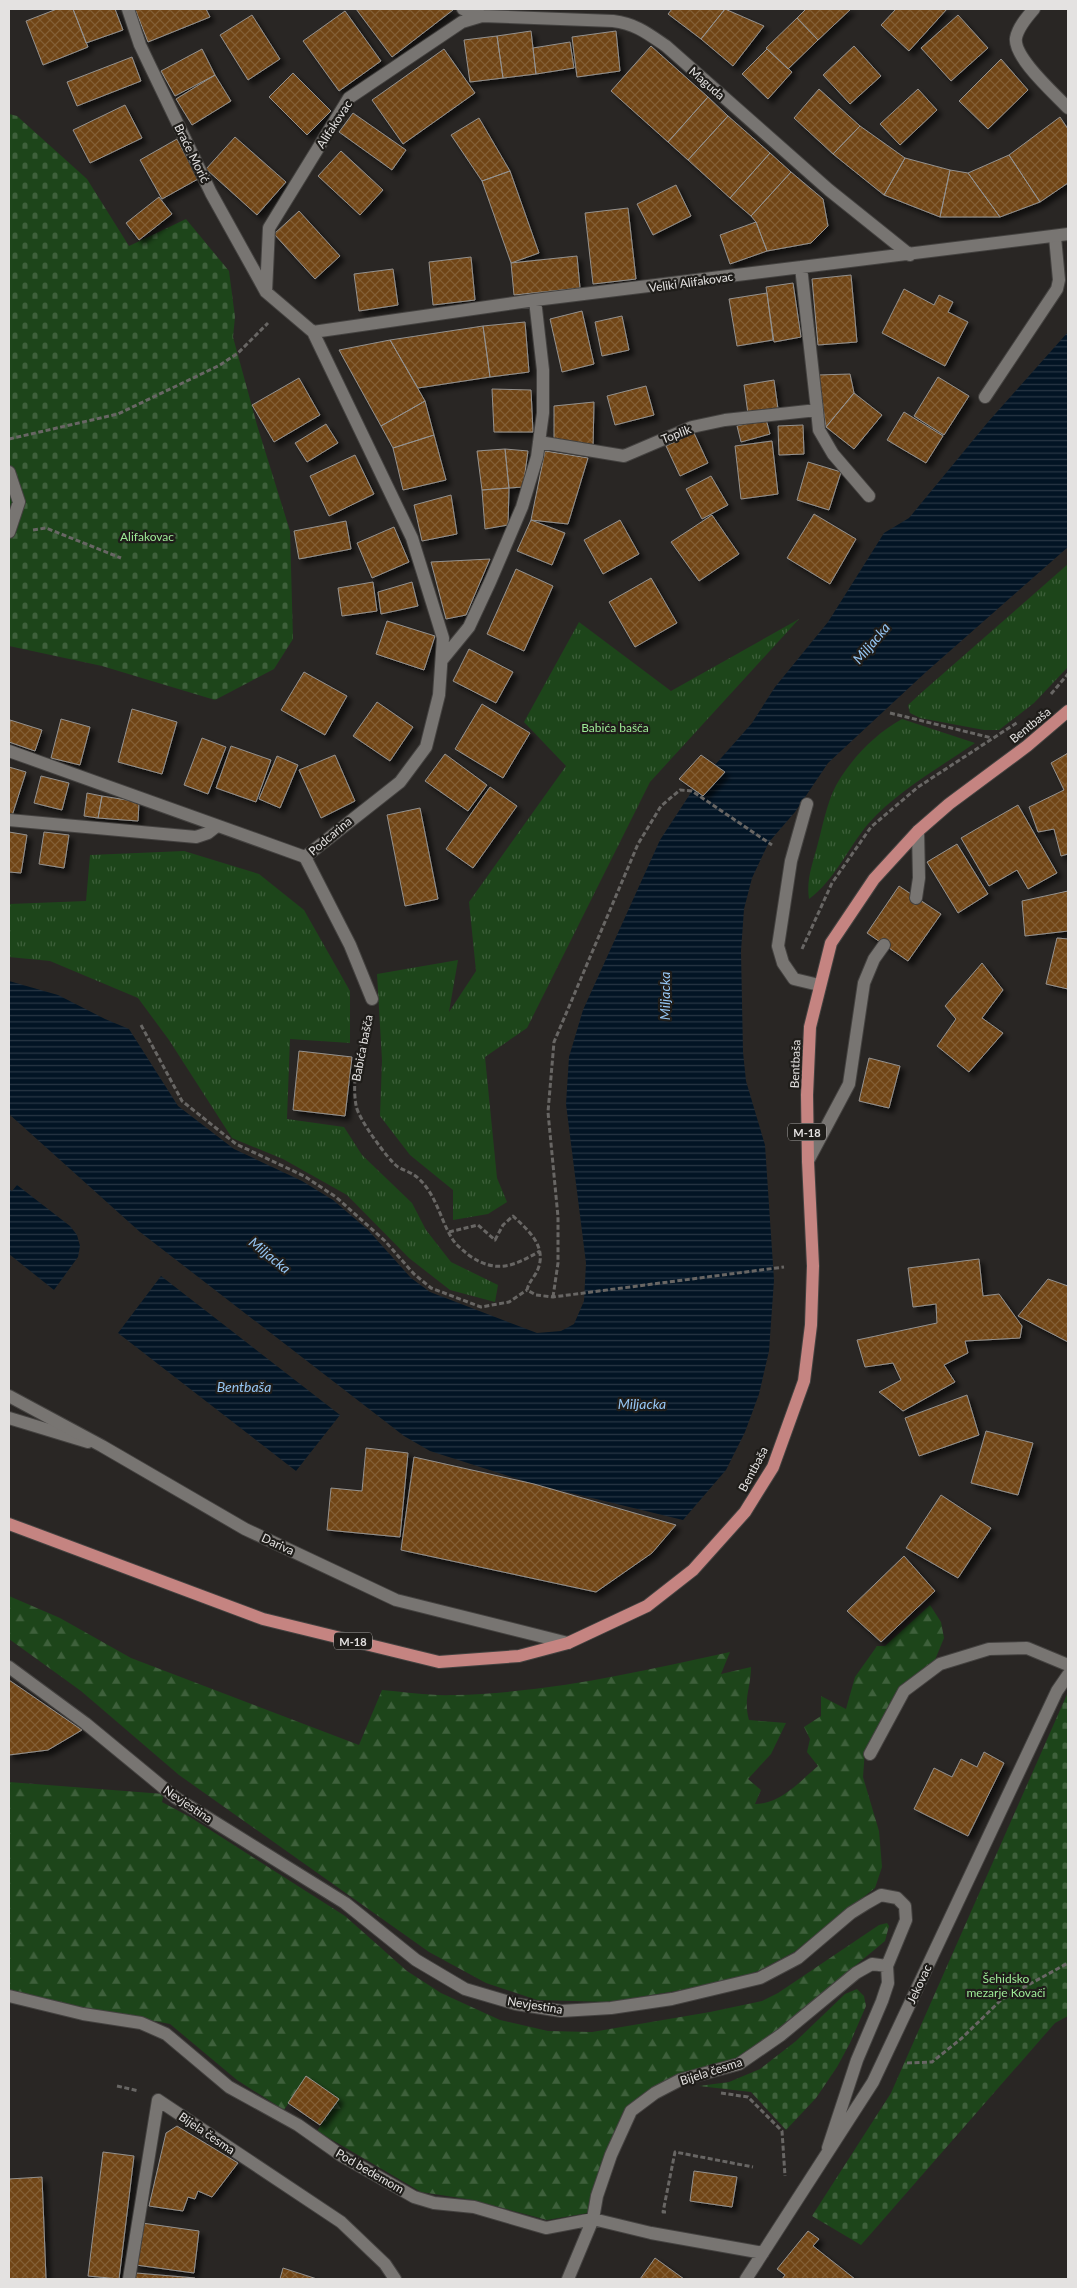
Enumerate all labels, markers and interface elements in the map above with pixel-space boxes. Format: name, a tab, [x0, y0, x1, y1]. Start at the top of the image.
street label: Maguda	[686, 63, 728, 103]
street label: Alifakovac	[313, 97, 355, 151]
street label: Braće Morić	[171, 121, 213, 185]
street label: Veliki Alifakovac	[648, 269, 734, 295]
street label: Toplik	[659, 421, 694, 447]
park label: Alifakovac	[120, 529, 174, 544]
water label: Miljacka	[849, 619, 893, 667]
street label: Bentbaša	[1006, 704, 1054, 746]
park label: Babića bašča	[581, 720, 649, 735]
street label: Podcarina	[305, 814, 355, 858]
water label: Miljacka	[656, 972, 673, 1020]
street label: Babića bašča	[348, 1013, 376, 1083]
street label: Bentbaša	[787, 1039, 803, 1089]
road number: M-18	[788, 1124, 826, 1140]
water label: Miljacka	[246, 1233, 294, 1277]
water label: Bentbaša	[217, 1378, 271, 1395]
water label: Miljacka	[618, 1395, 666, 1412]
street label: Bentbaša	[735, 1444, 771, 1494]
street label: Dariva	[259, 1530, 297, 1558]
road number: M-18	[334, 1632, 372, 1650]
street label: Nevjestina	[161, 1782, 215, 1826]
street label: Jekovac	[903, 1962, 935, 2006]
park label: Šehidsko mezarje Kovači	[966, 1971, 1046, 2000]
street label: Nevjestina	[506, 1993, 564, 2017]
street label: Bijela česma	[678, 2054, 744, 2088]
street label: Bijela česma	[176, 2109, 238, 2157]
street label: Pod bedemom	[333, 2145, 407, 2197]

